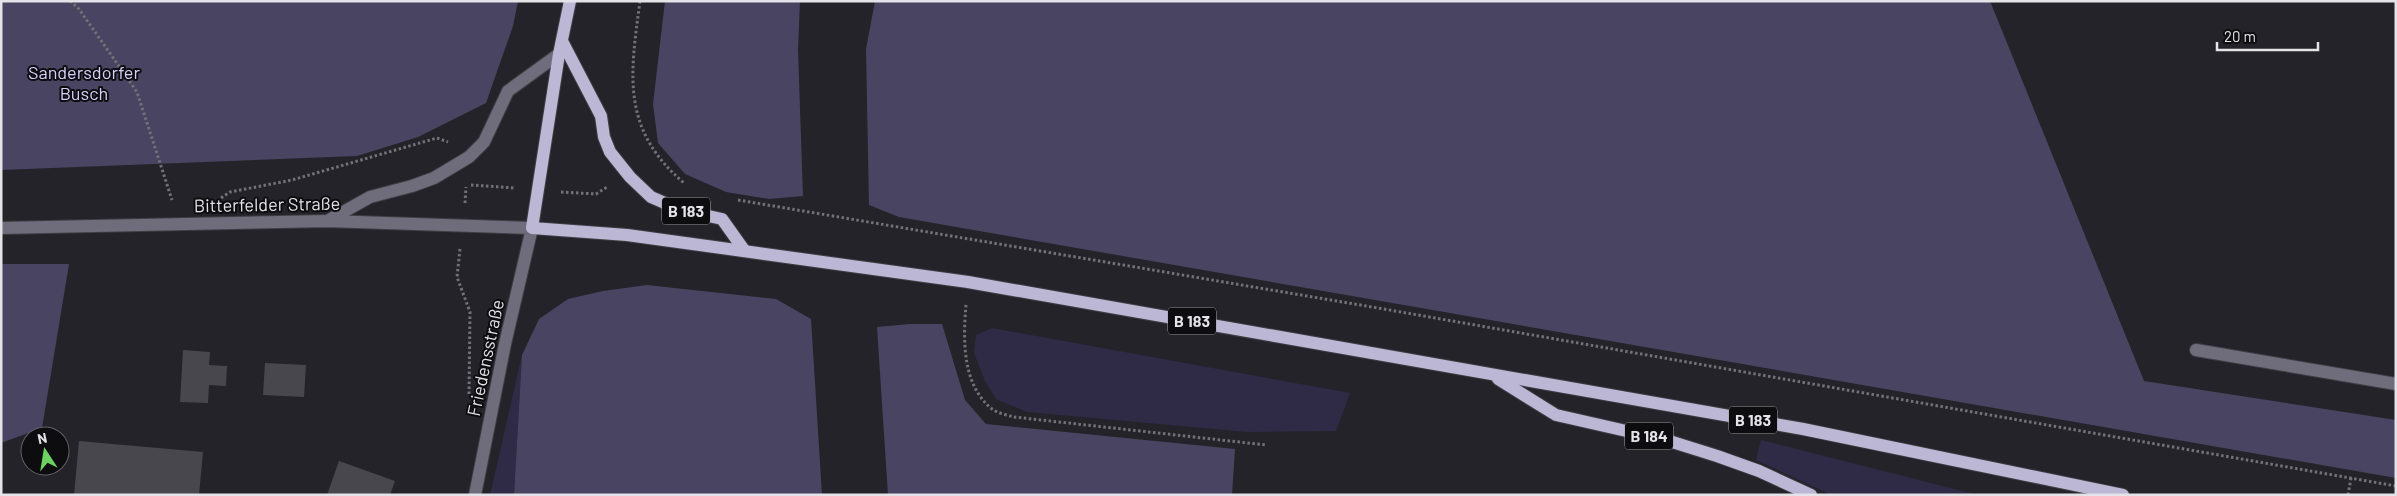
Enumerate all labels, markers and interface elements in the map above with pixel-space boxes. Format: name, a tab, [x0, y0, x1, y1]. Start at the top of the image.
scale bar	[2217, 20, 2318, 52]
text: 20 m	[2224, 27, 2256, 45]
park label: Sandersdorfer Busch	[28, 61, 140, 104]
street label: Bitterfelder Straße	[194, 192, 340, 216]
road number: B 183	[662, 198, 710, 225]
street label: Friedensstraße	[462, 297, 508, 418]
road number: B 183	[1168, 308, 1216, 334]
road number: B 183	[1729, 406, 1777, 434]
road number: B 184	[1625, 422, 1673, 450]
north arrow	[20, 426, 70, 476]
text: N	[36, 429, 49, 447]

